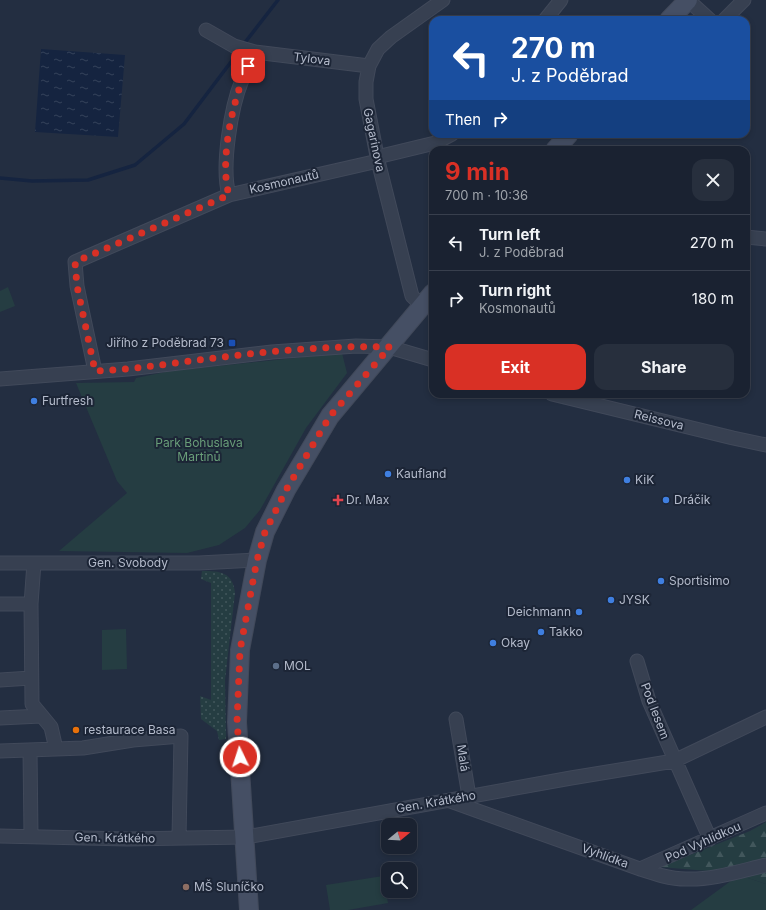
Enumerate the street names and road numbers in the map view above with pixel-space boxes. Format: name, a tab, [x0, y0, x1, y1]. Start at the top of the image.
street label: Tylova	[293, 49, 331, 68]
street label: Gagarinova	[360, 107, 389, 173]
street label: Kosmonautů	[248, 166, 320, 197]
street label: Reissova	[633, 406, 685, 433]
street label: Gen. Svobody	[88, 555, 168, 570]
street label: Pod lesem	[638, 680, 673, 741]
street label: Malá	[454, 743, 473, 773]
street label: Gen. Krátkého	[395, 787, 477, 816]
street label: Pod Vyhlídkou	[663, 818, 743, 865]
street label: Gen. Krátkého	[75, 829, 155, 846]
street label: Vyhlídka	[580, 840, 631, 871]

